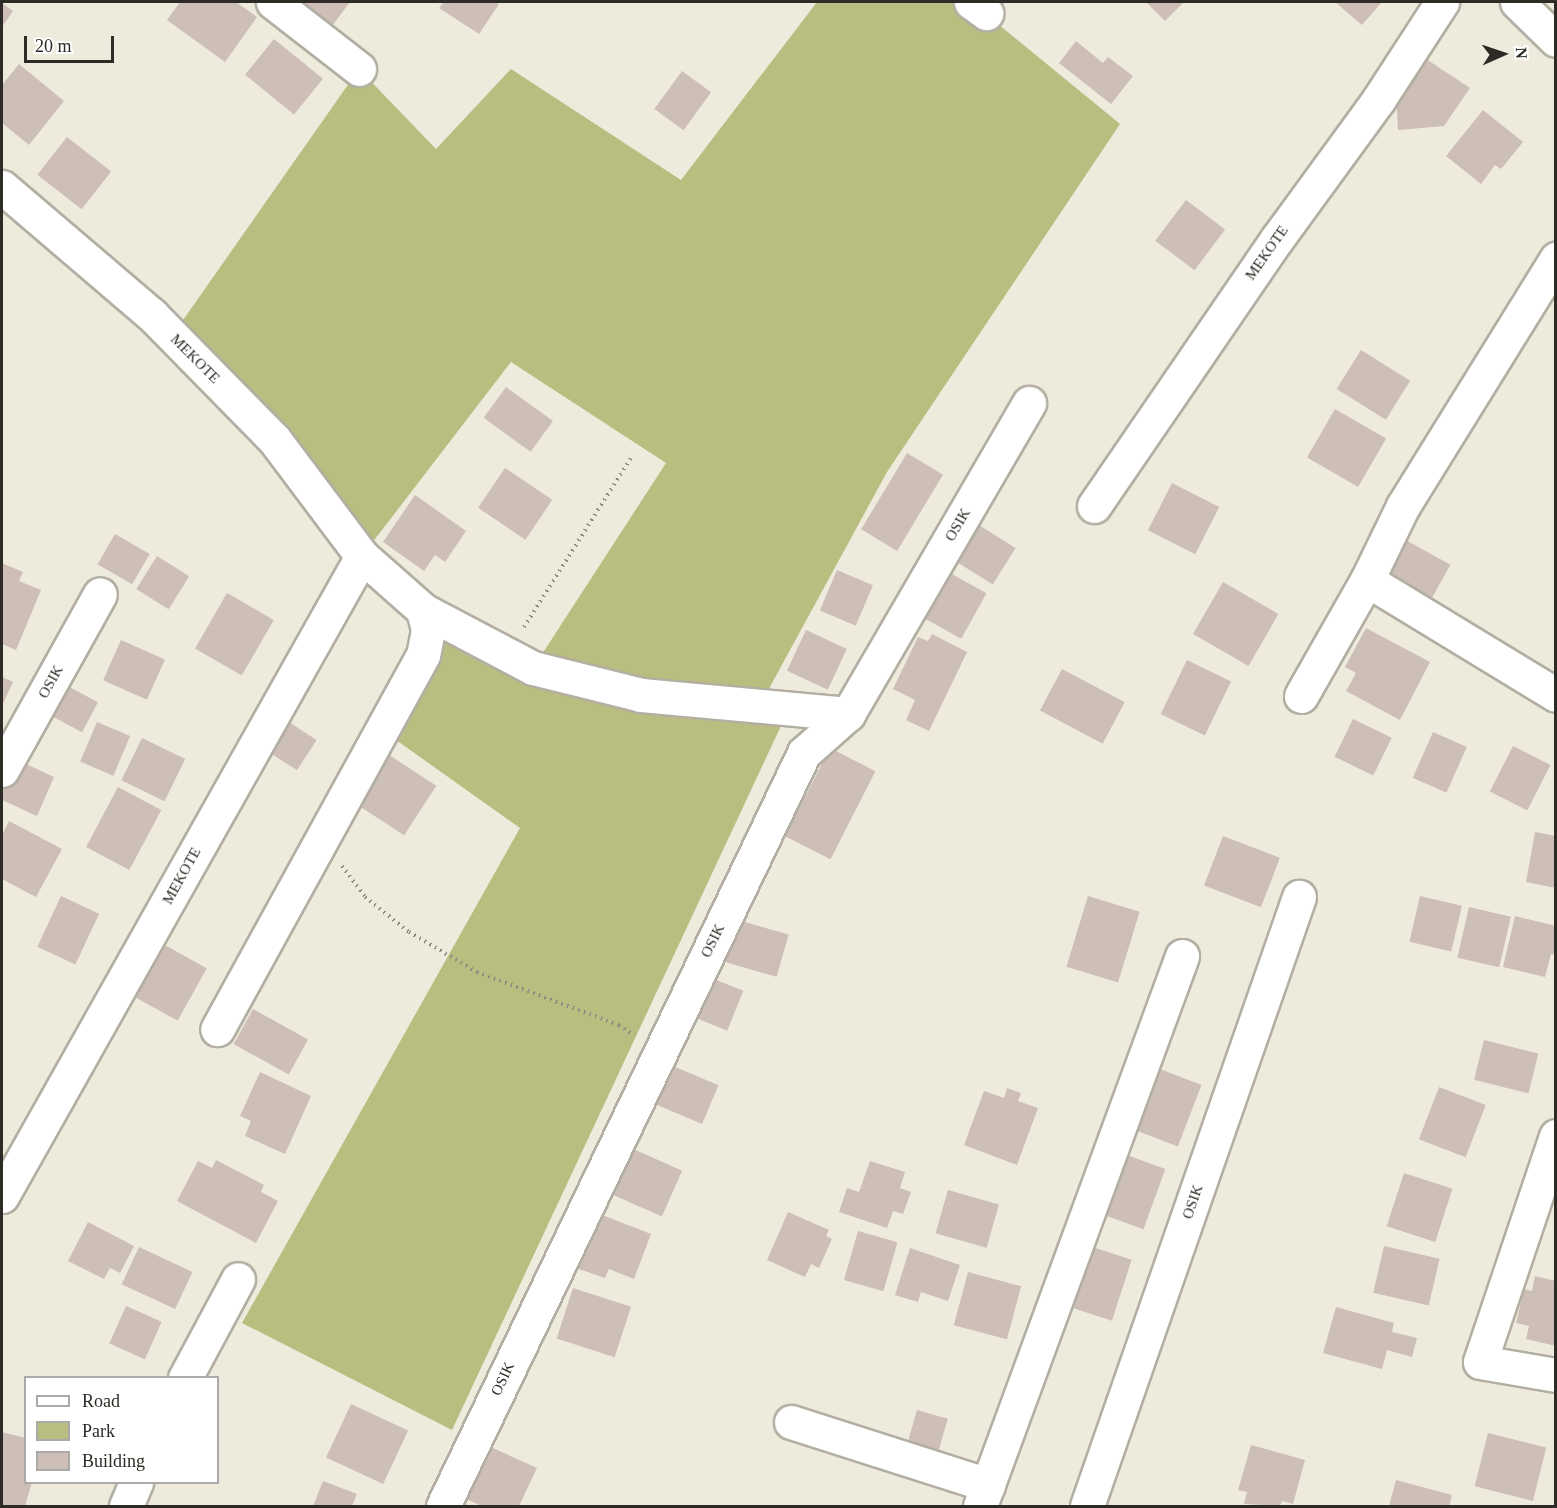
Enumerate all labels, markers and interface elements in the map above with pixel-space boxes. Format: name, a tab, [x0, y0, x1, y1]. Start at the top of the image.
scale bar	[27, 24, 117, 62]
north arrow	[1473, 24, 1533, 84]
text: 20 m	[35, 36, 72, 56]
text: N	[1513, 47, 1530, 59]
street label: MEKOTE	[1242, 222, 1292, 284]
street label: MEKOTE	[167, 331, 223, 387]
street label: OSIK	[941, 505, 975, 545]
street label: OSIK	[35, 662, 67, 702]
street label: MEKOTE	[159, 844, 205, 908]
street label: OSIK	[697, 921, 729, 961]
street label: OSIK	[1179, 1183, 1207, 1221]
street label: OSIK	[487, 1359, 519, 1399]
legend	[24, 1376, 219, 1484]
text: Road	[82, 1391, 120, 1411]
text: Park	[82, 1421, 115, 1441]
text: Building	[82, 1451, 145, 1471]

